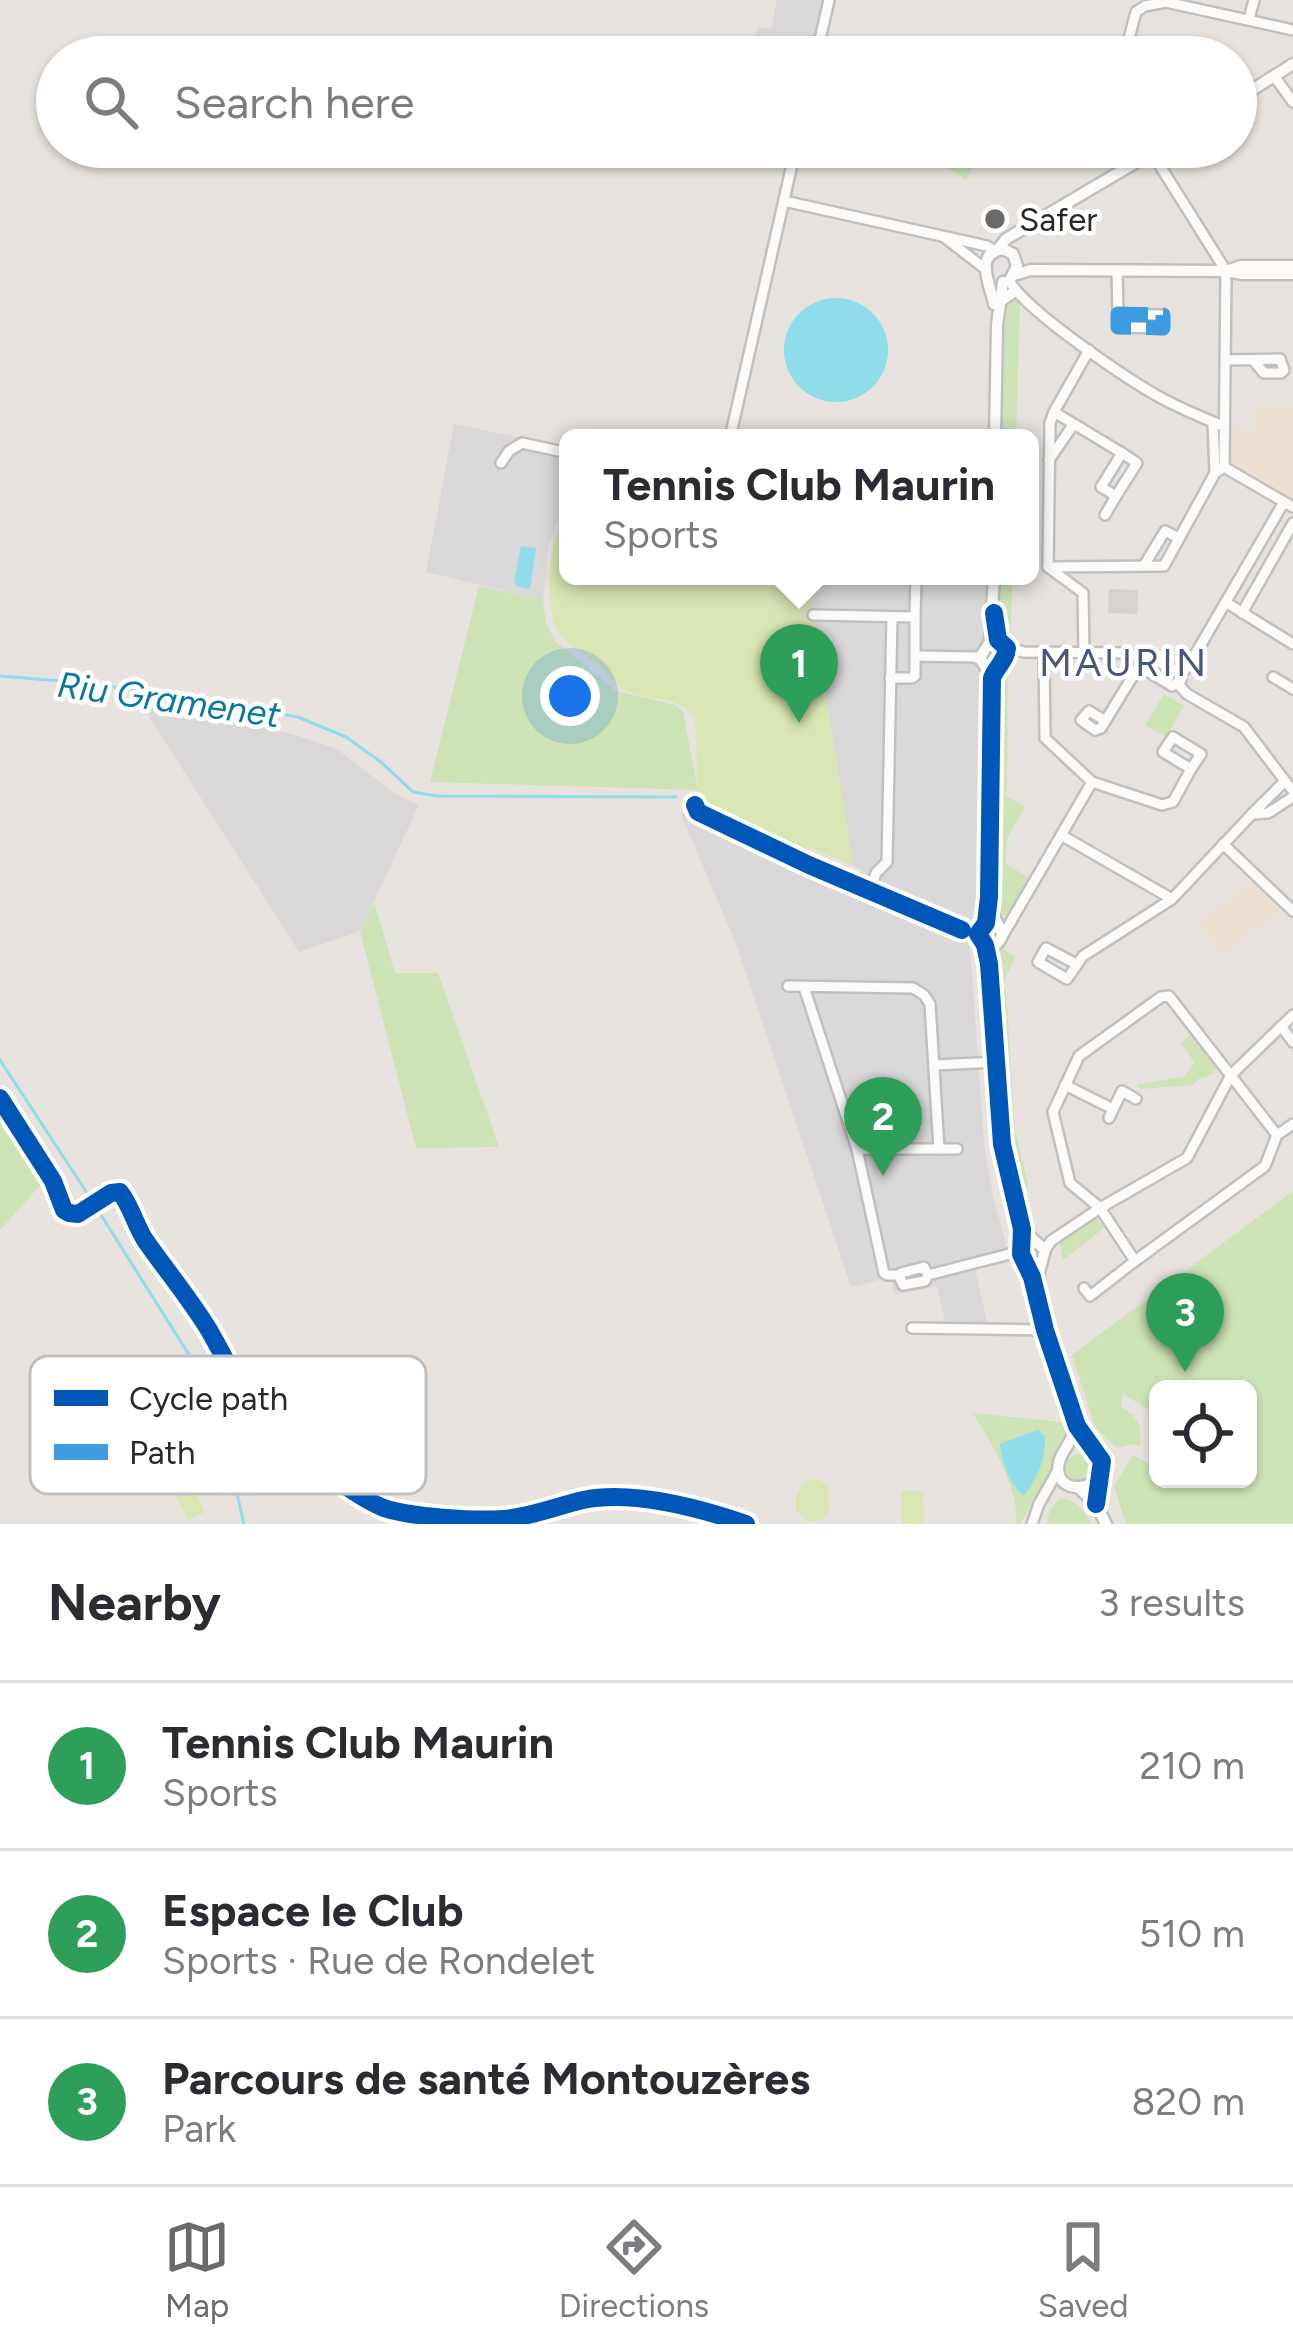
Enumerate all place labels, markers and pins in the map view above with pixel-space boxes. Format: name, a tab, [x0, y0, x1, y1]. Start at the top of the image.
place label: Safer	[1019, 200, 1097, 239]
marker: Safer	[982, 206, 1008, 232]
pin: 1	[760, 624, 838, 723]
pin: 2	[844, 1077, 922, 1176]
pin: 3	[1146, 1273, 1224, 1372]

